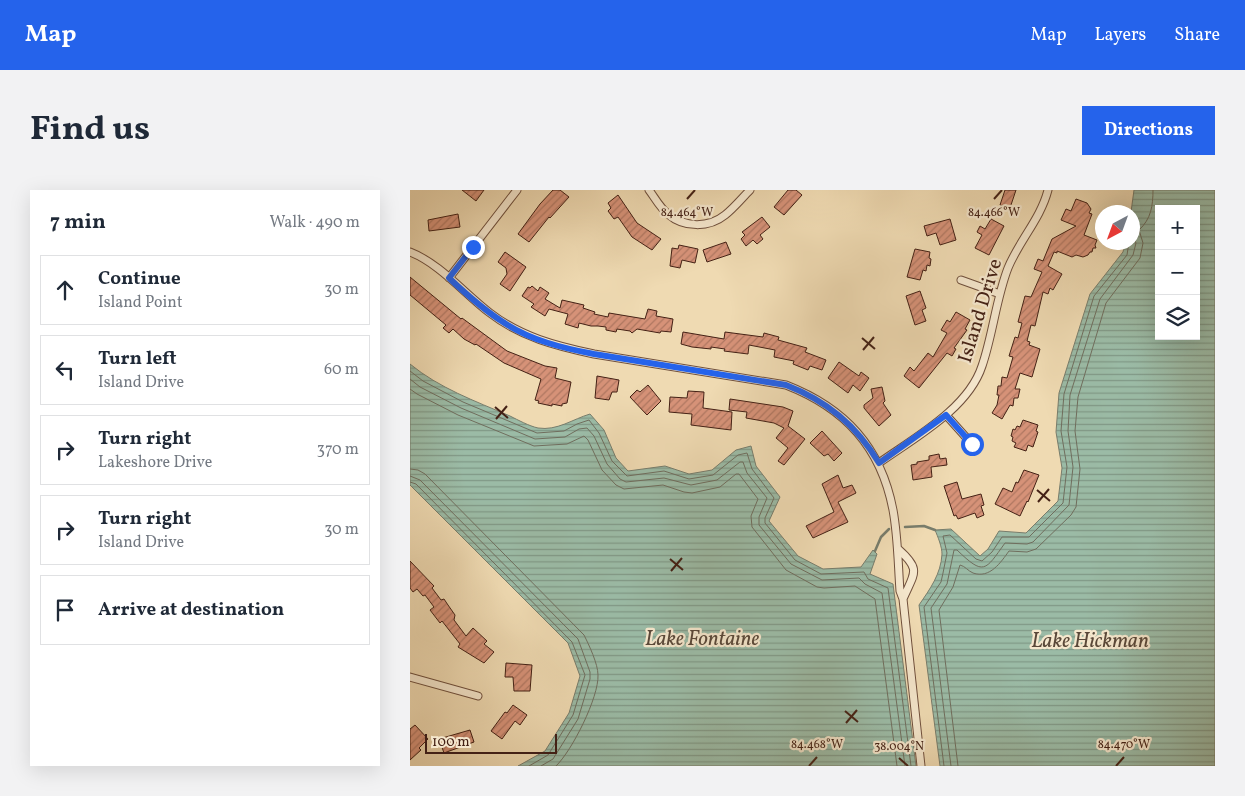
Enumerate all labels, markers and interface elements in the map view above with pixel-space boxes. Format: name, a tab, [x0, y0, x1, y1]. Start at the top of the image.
text: Map	[25, 18, 76, 52]
text: Map	[1030, 23, 1066, 48]
text: Layers	[1094, 23, 1146, 48]
text: Share	[1174, 23, 1220, 48]
text: Find us	[30, 106, 150, 154]
button: Directions	[1082, 106, 1215, 155]
text: 84.464°W	[661, 205, 713, 221]
text: 84.466°W	[968, 205, 1020, 221]
north arrow	[1095, 205, 1140, 250]
map controls	[1155, 205, 1200, 340]
button: +	[1155, 205, 1200, 250]
text: 7 min	[50, 208, 106, 237]
text: Walk · 490 m	[269, 212, 360, 234]
route end	[462, 236, 485, 259]
button: −	[1155, 250, 1200, 295]
street label: Island Drive	[952, 255, 1010, 367]
text: Continue	[98, 266, 181, 292]
icon: ahead	[51, 276, 79, 304]
text: 30 m	[324, 279, 359, 301]
text: Island Point	[98, 292, 183, 314]
button: layers	[1155, 295, 1200, 340]
text: Turn left	[98, 346, 177, 372]
icon: left	[51, 356, 79, 384]
text: 60 m	[324, 359, 359, 381]
text: Island Drive	[98, 372, 184, 394]
text: Turn right	[98, 426, 191, 452]
route start	[961, 433, 984, 456]
icon: right	[51, 436, 79, 464]
text: 370 m	[317, 439, 359, 461]
text: Lakeshore Drive	[98, 452, 212, 474]
text: Turn right	[98, 506, 191, 532]
icon: right	[51, 516, 79, 544]
text: 30 m	[324, 519, 359, 541]
text: Island Drive	[98, 532, 184, 554]
icon: arrive	[51, 596, 79, 624]
text: Arrive at destination	[98, 597, 284, 623]
water label: Lake Fontaine	[645, 625, 759, 654]
water label: Lake Hickman	[1031, 627, 1149, 656]
scale bar	[425, 731, 558, 754]
text: 100 m	[432, 733, 470, 752]
text: 84.468°W	[791, 737, 843, 753]
text: 84.470°W	[1098, 737, 1150, 753]
text: 38.004°N	[874, 739, 924, 755]

